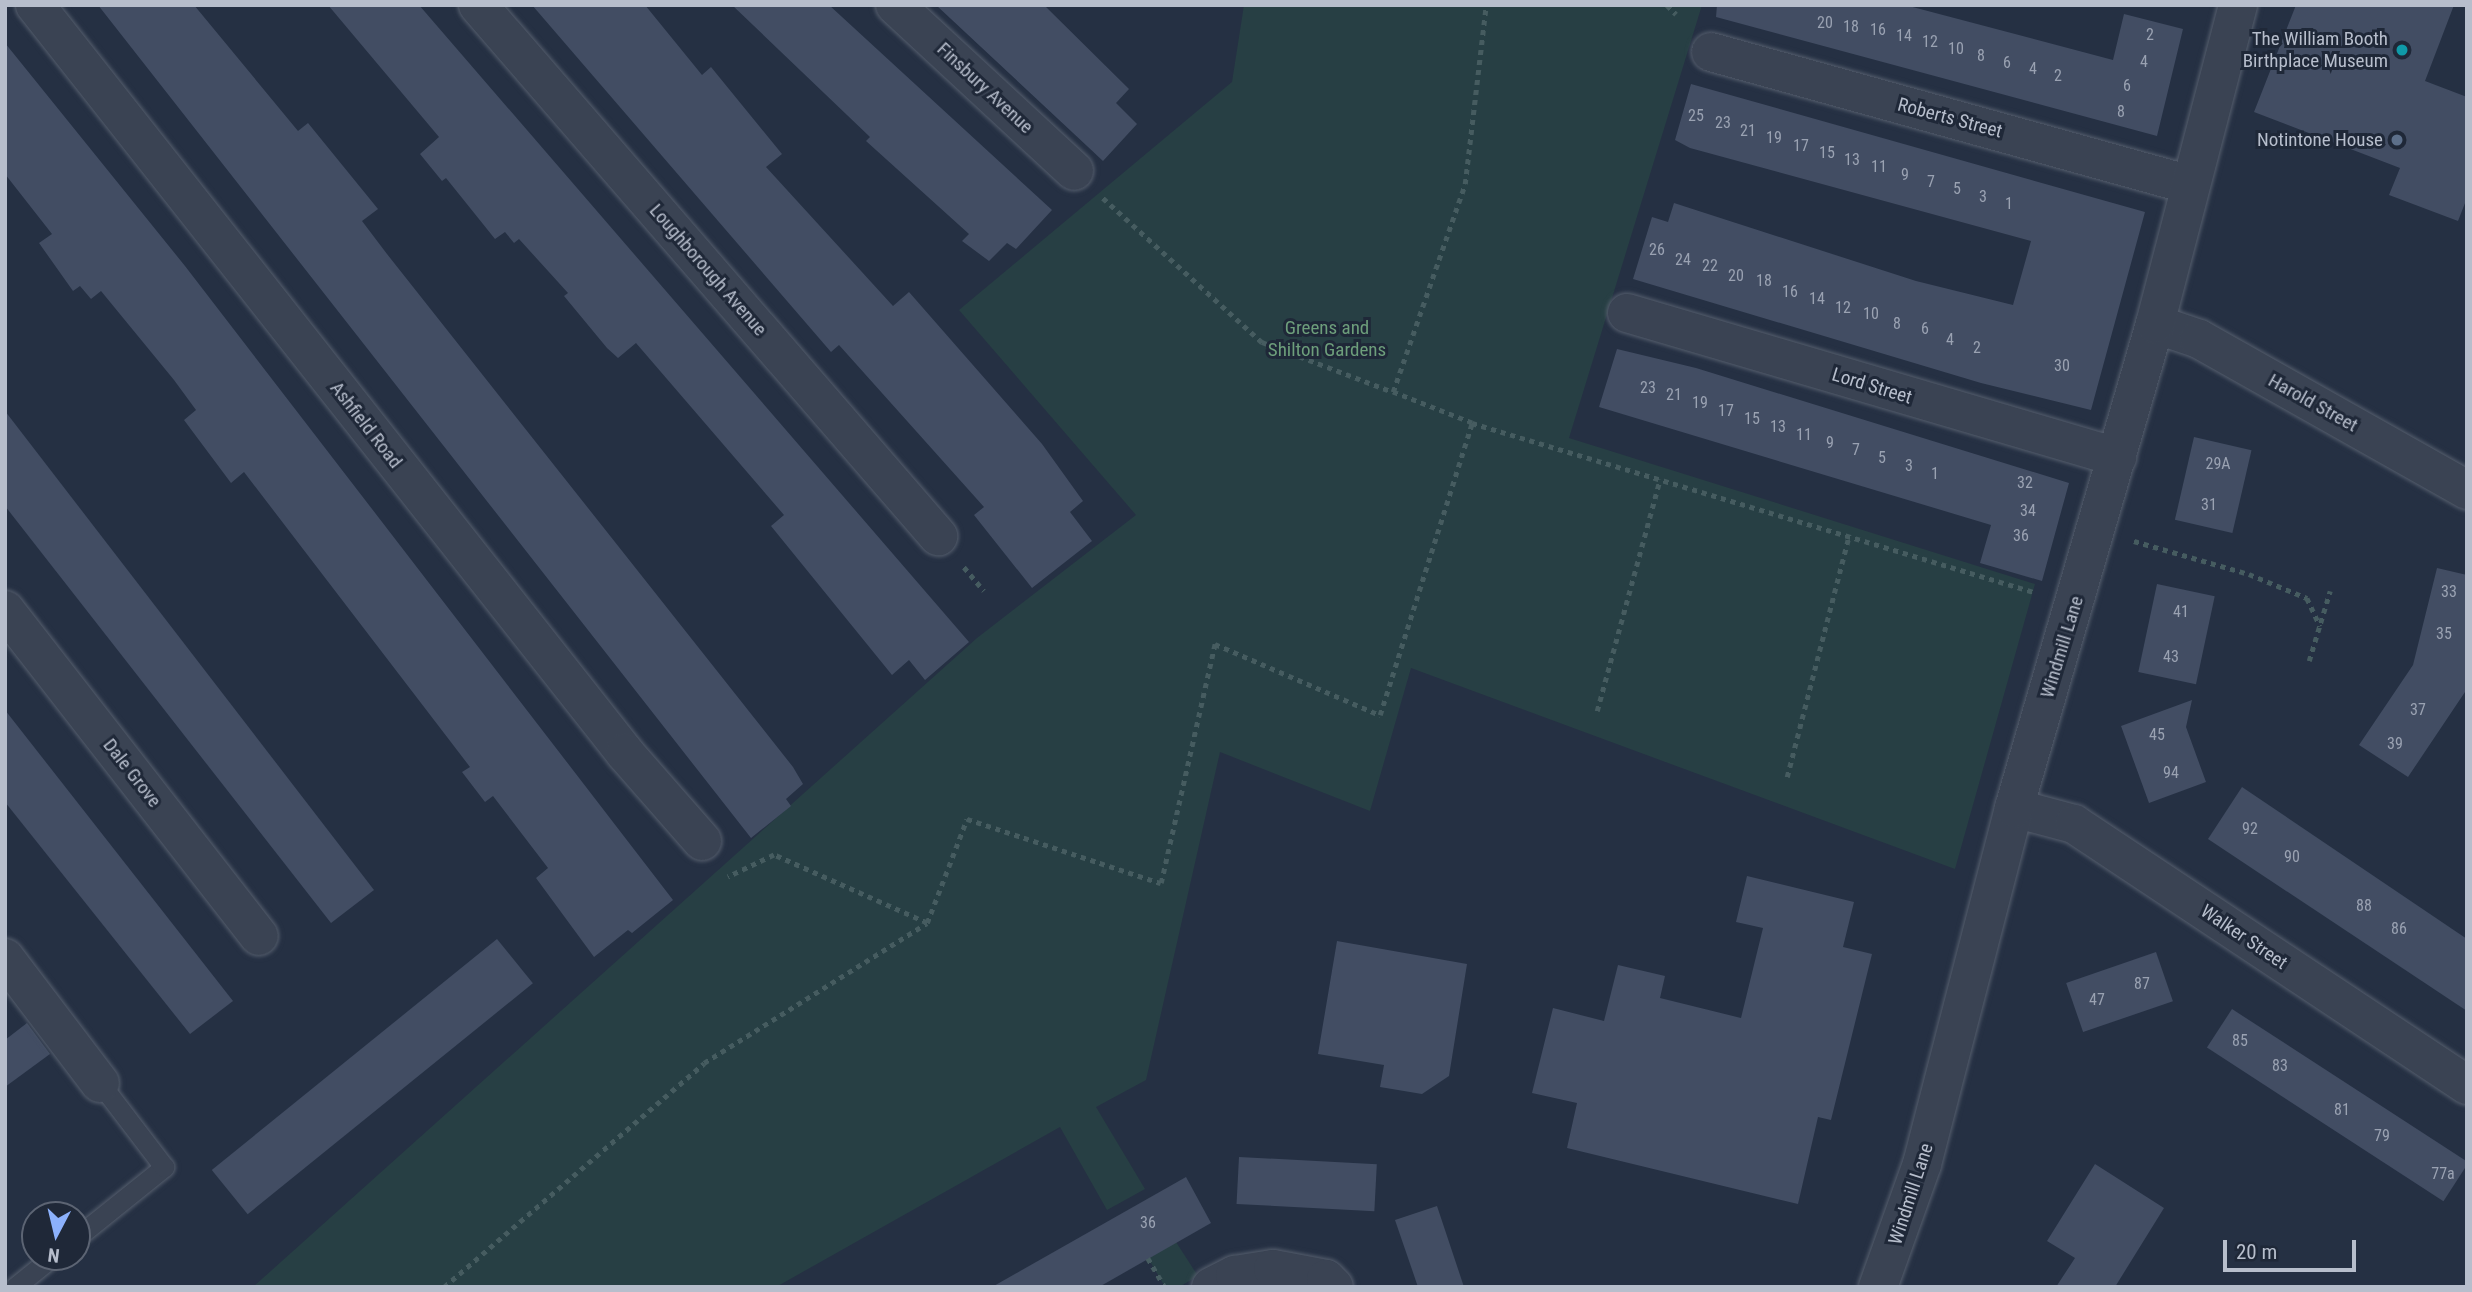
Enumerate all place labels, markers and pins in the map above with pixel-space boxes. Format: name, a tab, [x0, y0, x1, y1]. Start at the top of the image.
place label: The William Booth Birthplace Museum	[2243, 28, 2388, 72]
marker: The William Booth Birthplace Museum	[2394, 42, 2410, 58]
place label: Notintone House	[2257, 129, 2383, 151]
marker: Notintone House	[2389, 132, 2405, 148]

